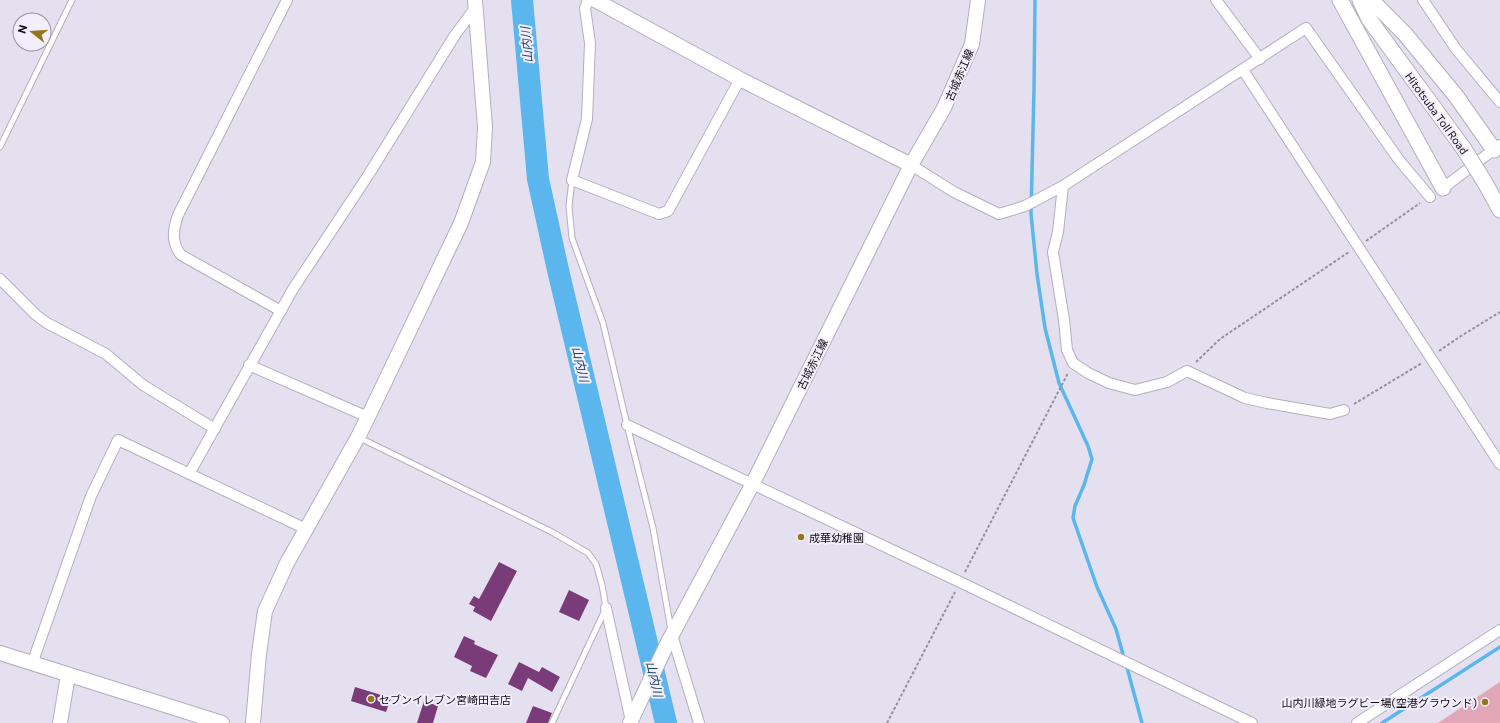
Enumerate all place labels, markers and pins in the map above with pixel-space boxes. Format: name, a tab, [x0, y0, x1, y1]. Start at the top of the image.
place label: 成華幼稚園	[809, 531, 864, 544]
marker: 成華幼稚園	[796, 532, 806, 542]
place label: セブンイレブン宮崎田吉店	[379, 693, 511, 706]
marker: セブンイレブン宮崎田吉店	[366, 694, 376, 704]
place label: 山内川緑地ラグビー場(空港グラウンド)	[1282, 696, 1477, 709]
marker: 山内川緑地ラグビー場(空港グラウンド)	[1480, 697, 1490, 707]

